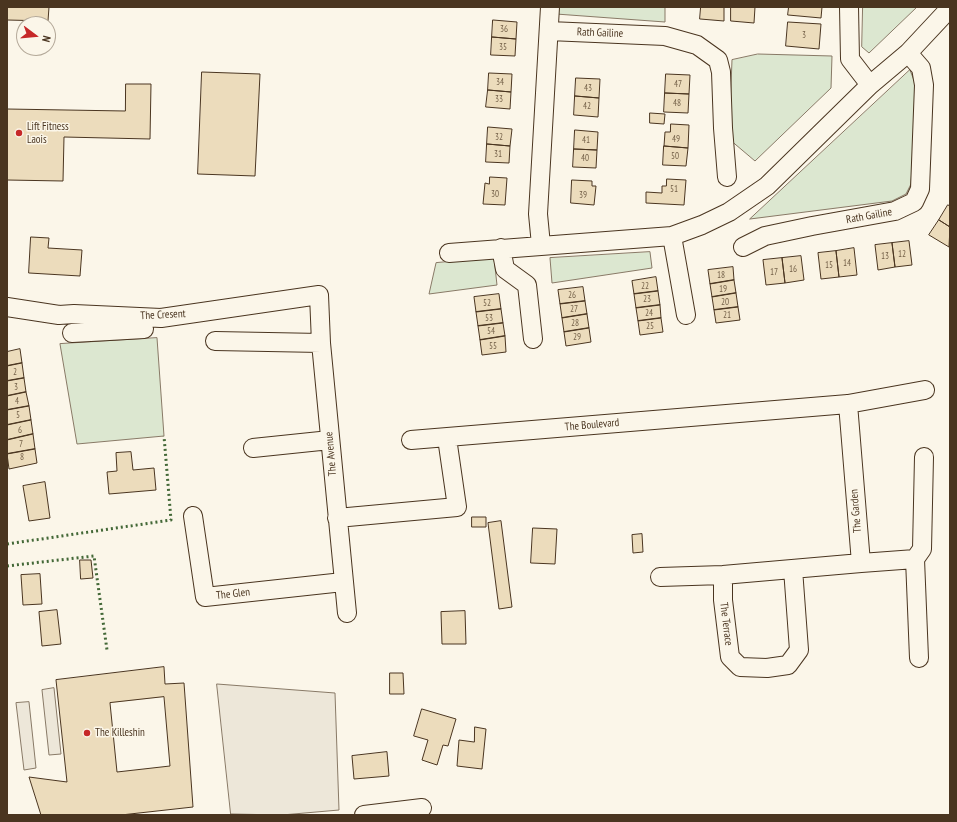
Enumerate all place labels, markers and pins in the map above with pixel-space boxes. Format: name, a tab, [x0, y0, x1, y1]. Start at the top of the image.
place label: Lift Fitness Laois	[27, 120, 69, 146]
marker: Lift Fitness Laois	[14, 128, 24, 138]
place label: The Killeshin	[95, 726, 145, 740]
marker: The Killeshin	[82, 728, 92, 738]

